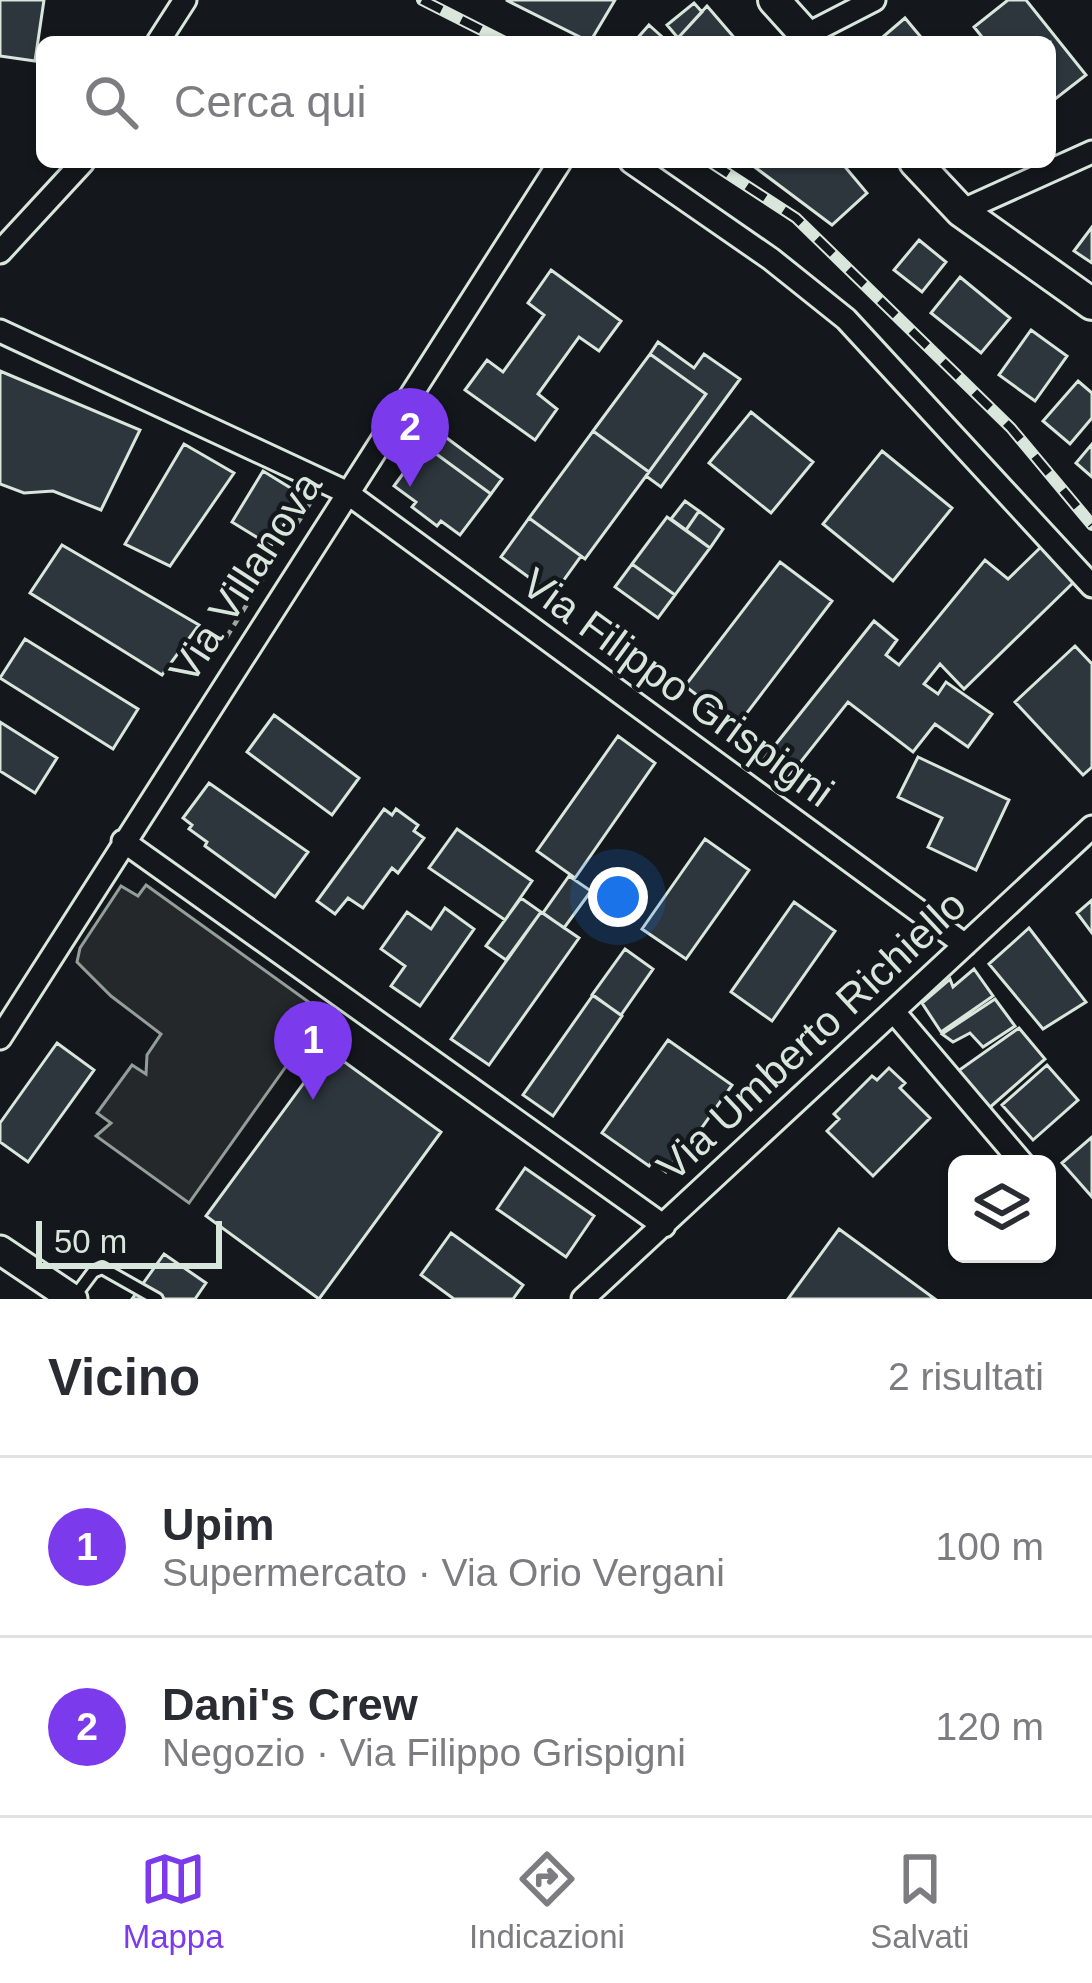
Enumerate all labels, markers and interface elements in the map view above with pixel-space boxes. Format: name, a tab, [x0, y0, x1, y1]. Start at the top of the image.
search box	[36, 36, 1056, 168]
icon: search	[78, 69, 144, 135]
text: Cerca qui	[174, 76, 367, 127]
pin: 2	[371, 388, 449, 487]
street label: Via Villanova	[160, 463, 331, 691]
street label: Via Filippo Grispigni	[513, 559, 842, 816]
your location	[588, 867, 648, 927]
street label: Via Umberto Richiello	[648, 881, 975, 1190]
pin: 1	[274, 1001, 352, 1100]
map controls	[948, 1155, 1056, 1263]
button: layers	[948, 1155, 1056, 1263]
scale bar	[36, 1215, 222, 1268]
text: 50 m	[54, 1223, 127, 1260]
text: Vicino	[48, 1349, 200, 1406]
text: 2 risultati	[888, 1355, 1044, 1398]
text: Upim	[162, 1499, 275, 1550]
text: 1	[76, 1525, 98, 1568]
text: 100 m	[936, 1525, 1044, 1568]
text: Supermercato · Via Orio Vergani	[162, 1551, 725, 1594]
text: Dani's Crew	[162, 1679, 418, 1730]
text: 2	[76, 1705, 98, 1748]
text: 120 m	[936, 1705, 1044, 1748]
text: Negozio · Via Filippo Grispigni	[162, 1731, 686, 1774]
tab: Mappa	[123, 1846, 224, 1956]
tab: Indicazioni	[469, 1846, 625, 1956]
tab: Salvati	[870, 1846, 969, 1956]

